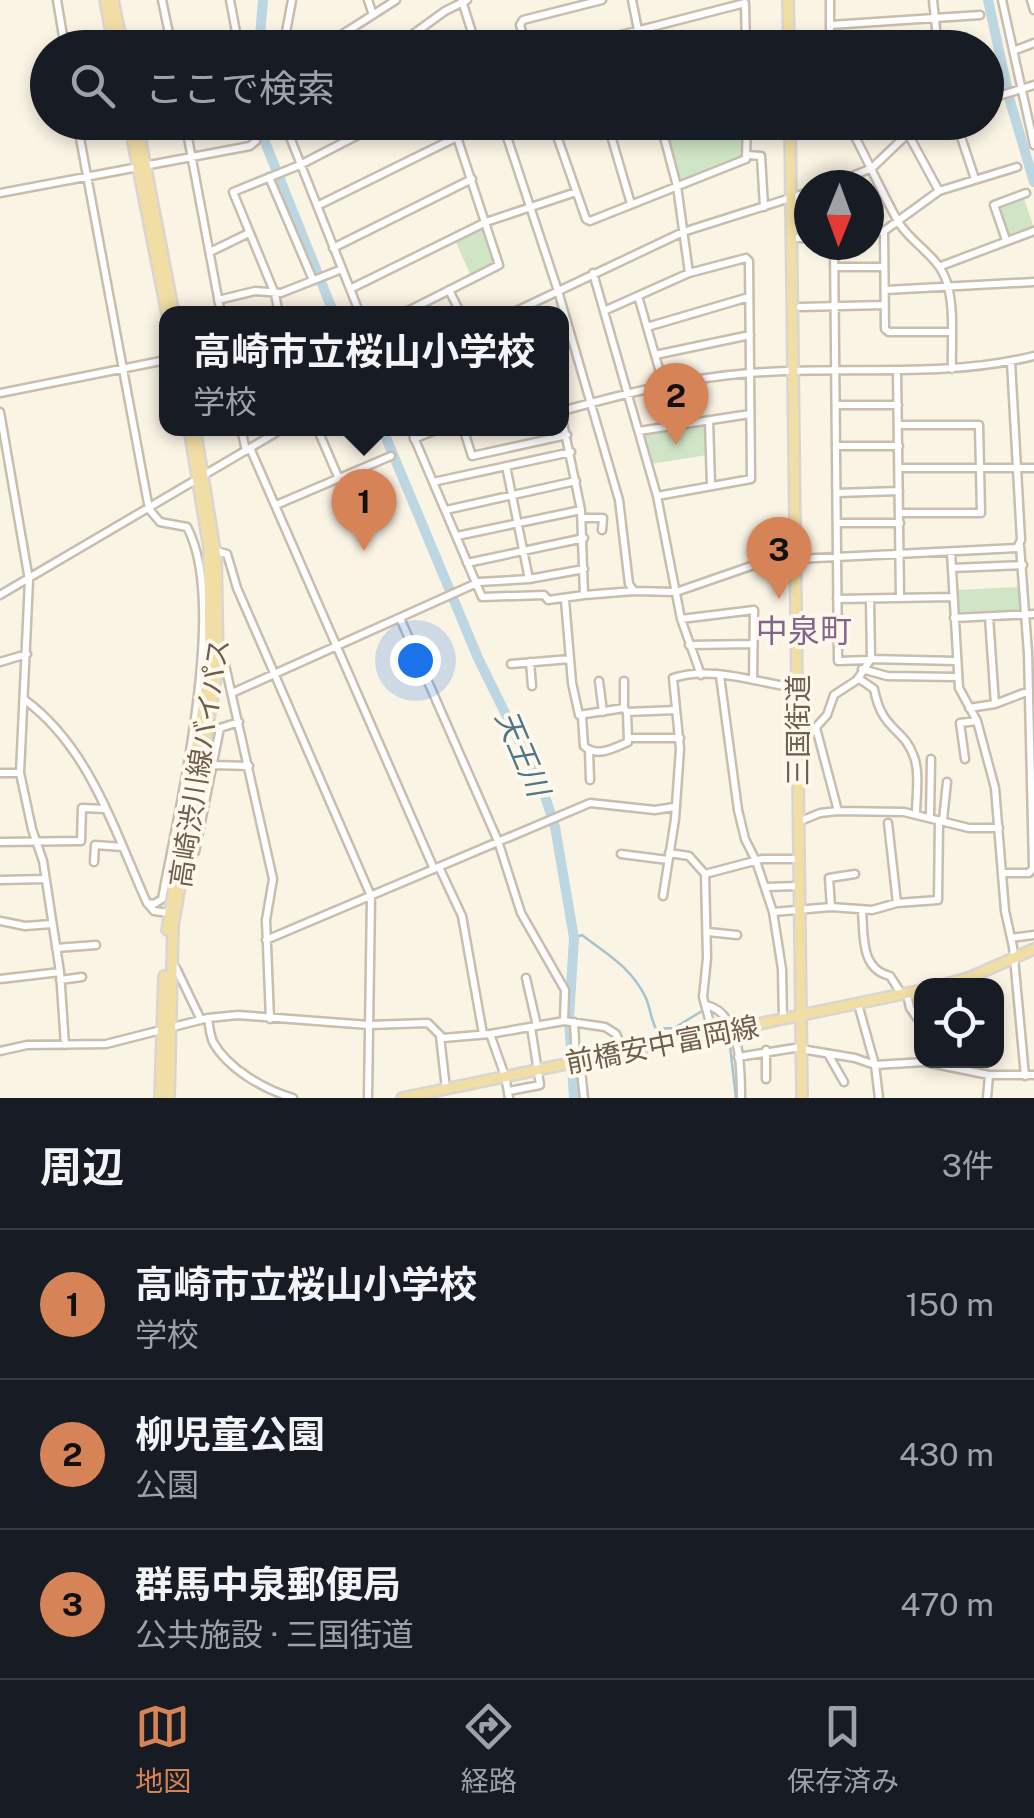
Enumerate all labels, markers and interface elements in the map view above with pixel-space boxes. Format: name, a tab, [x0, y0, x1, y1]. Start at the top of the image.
search box	[30, 30, 1004, 140]
icon: search	[65, 58, 120, 113]
text: ここで検索	[145, 66, 335, 111]
north arrow	[794, 170, 884, 260]
popup	[159, 306, 569, 436]
text: 高崎市立桜山小学校	[193, 329, 535, 374]
pin: 2	[644, 362, 708, 445]
text: 学校	[193, 383, 257, 420]
pin: 1	[332, 468, 396, 551]
pin: 3	[746, 516, 812, 599]
district label: 中泉町	[756, 612, 852, 649]
your location	[390, 635, 441, 686]
street label: 高崎渋川線バイパス	[163, 636, 235, 890]
street label: 三国街道	[781, 674, 814, 786]
water label: 天王川	[489, 705, 558, 804]
map controls	[914, 978, 1004, 1068]
button: locate	[914, 978, 1004, 1068]
street label: 前橋安中富岡線	[563, 1009, 761, 1079]
text: 周辺	[40, 1142, 124, 1191]
text: 3件	[942, 1147, 994, 1184]
text: 高崎市立桜山小学校	[135, 1262, 477, 1307]
text: 1	[66, 1286, 79, 1323]
text: 150 m	[905, 1286, 994, 1323]
text: 学校	[135, 1316, 199, 1353]
text: 柳児童公園	[135, 1412, 325, 1457]
text: 2	[62, 1436, 83, 1473]
text: 430 m	[899, 1436, 994, 1473]
text: 公園	[135, 1466, 199, 1503]
text: 群馬中泉郵便局	[135, 1562, 401, 1607]
text: 3	[62, 1586, 83, 1623]
text: 470 m	[900, 1586, 994, 1623]
text: 公共施設 · 三国街道	[135, 1616, 414, 1653]
tab: 地図	[135, 1699, 191, 1799]
tab: 経路	[461, 1699, 517, 1799]
tab: 保存済み	[787, 1699, 899, 1799]

